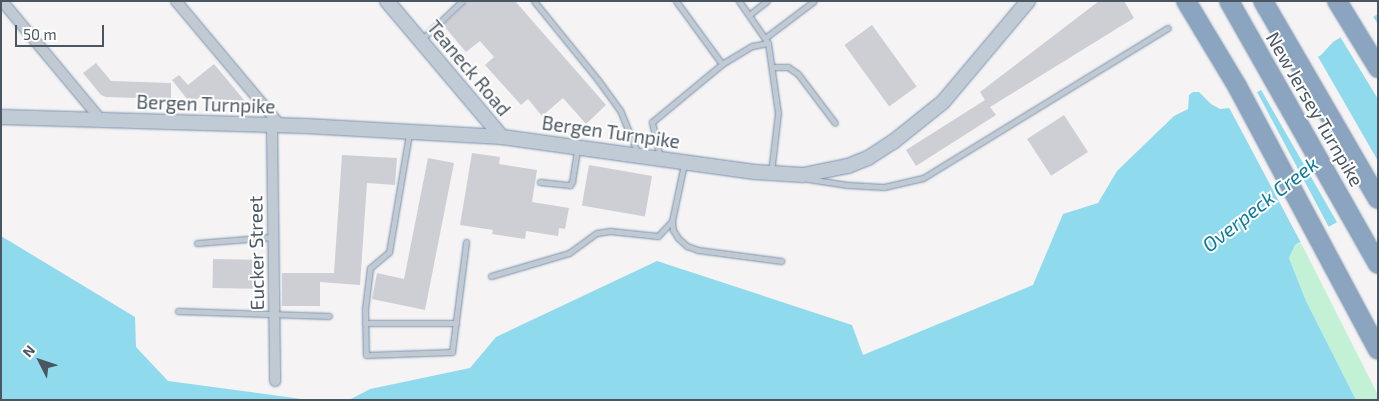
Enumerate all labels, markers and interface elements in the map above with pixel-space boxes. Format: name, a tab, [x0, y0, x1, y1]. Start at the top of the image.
scale bar	[18, 15, 106, 47]
street label: Teaneck Road	[422, 16, 516, 120]
text: 50 m	[23, 25, 57, 43]
street label: New Jersey Turnpike	[1261, 27, 1369, 191]
street label: Bergen Turnpike	[136, 90, 276, 118]
street label: Bergen Turnpike	[540, 111, 682, 153]
water label: Overpeck Creek	[1197, 151, 1323, 257]
street label: Eucker Street	[244, 195, 268, 311]
north arrow	[15, 336, 65, 386]
text: N	[19, 341, 38, 360]

